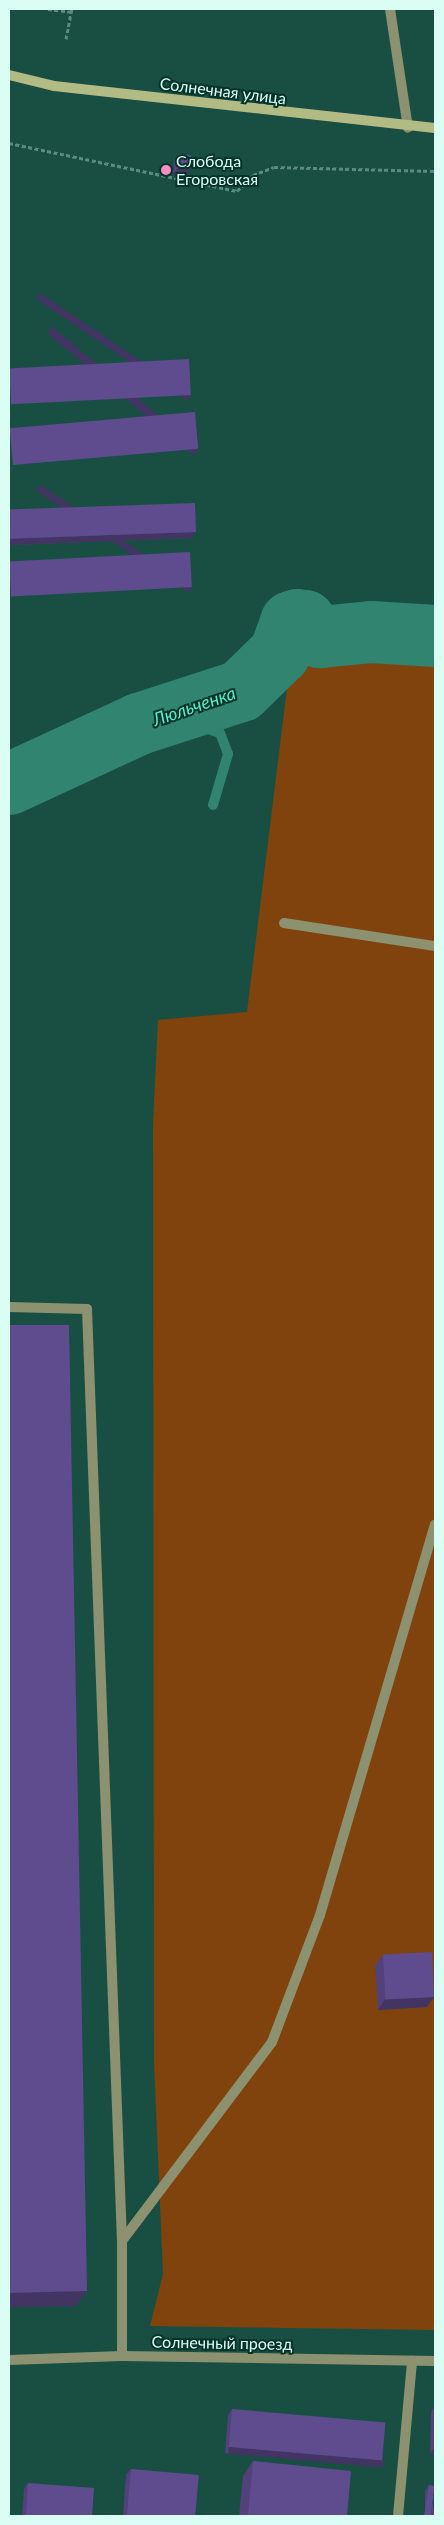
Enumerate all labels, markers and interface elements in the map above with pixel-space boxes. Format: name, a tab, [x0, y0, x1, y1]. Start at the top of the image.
street label: Солнечная улица	[159, 74, 287, 108]
place label: Слобода Егоровская	[176, 151, 258, 189]
marker: Слобода Егоровская	[160, 164, 172, 176]
water label: Люльченка	[150, 682, 238, 730]
street label: Солнечный проезд	[151, 2332, 293, 2354]

